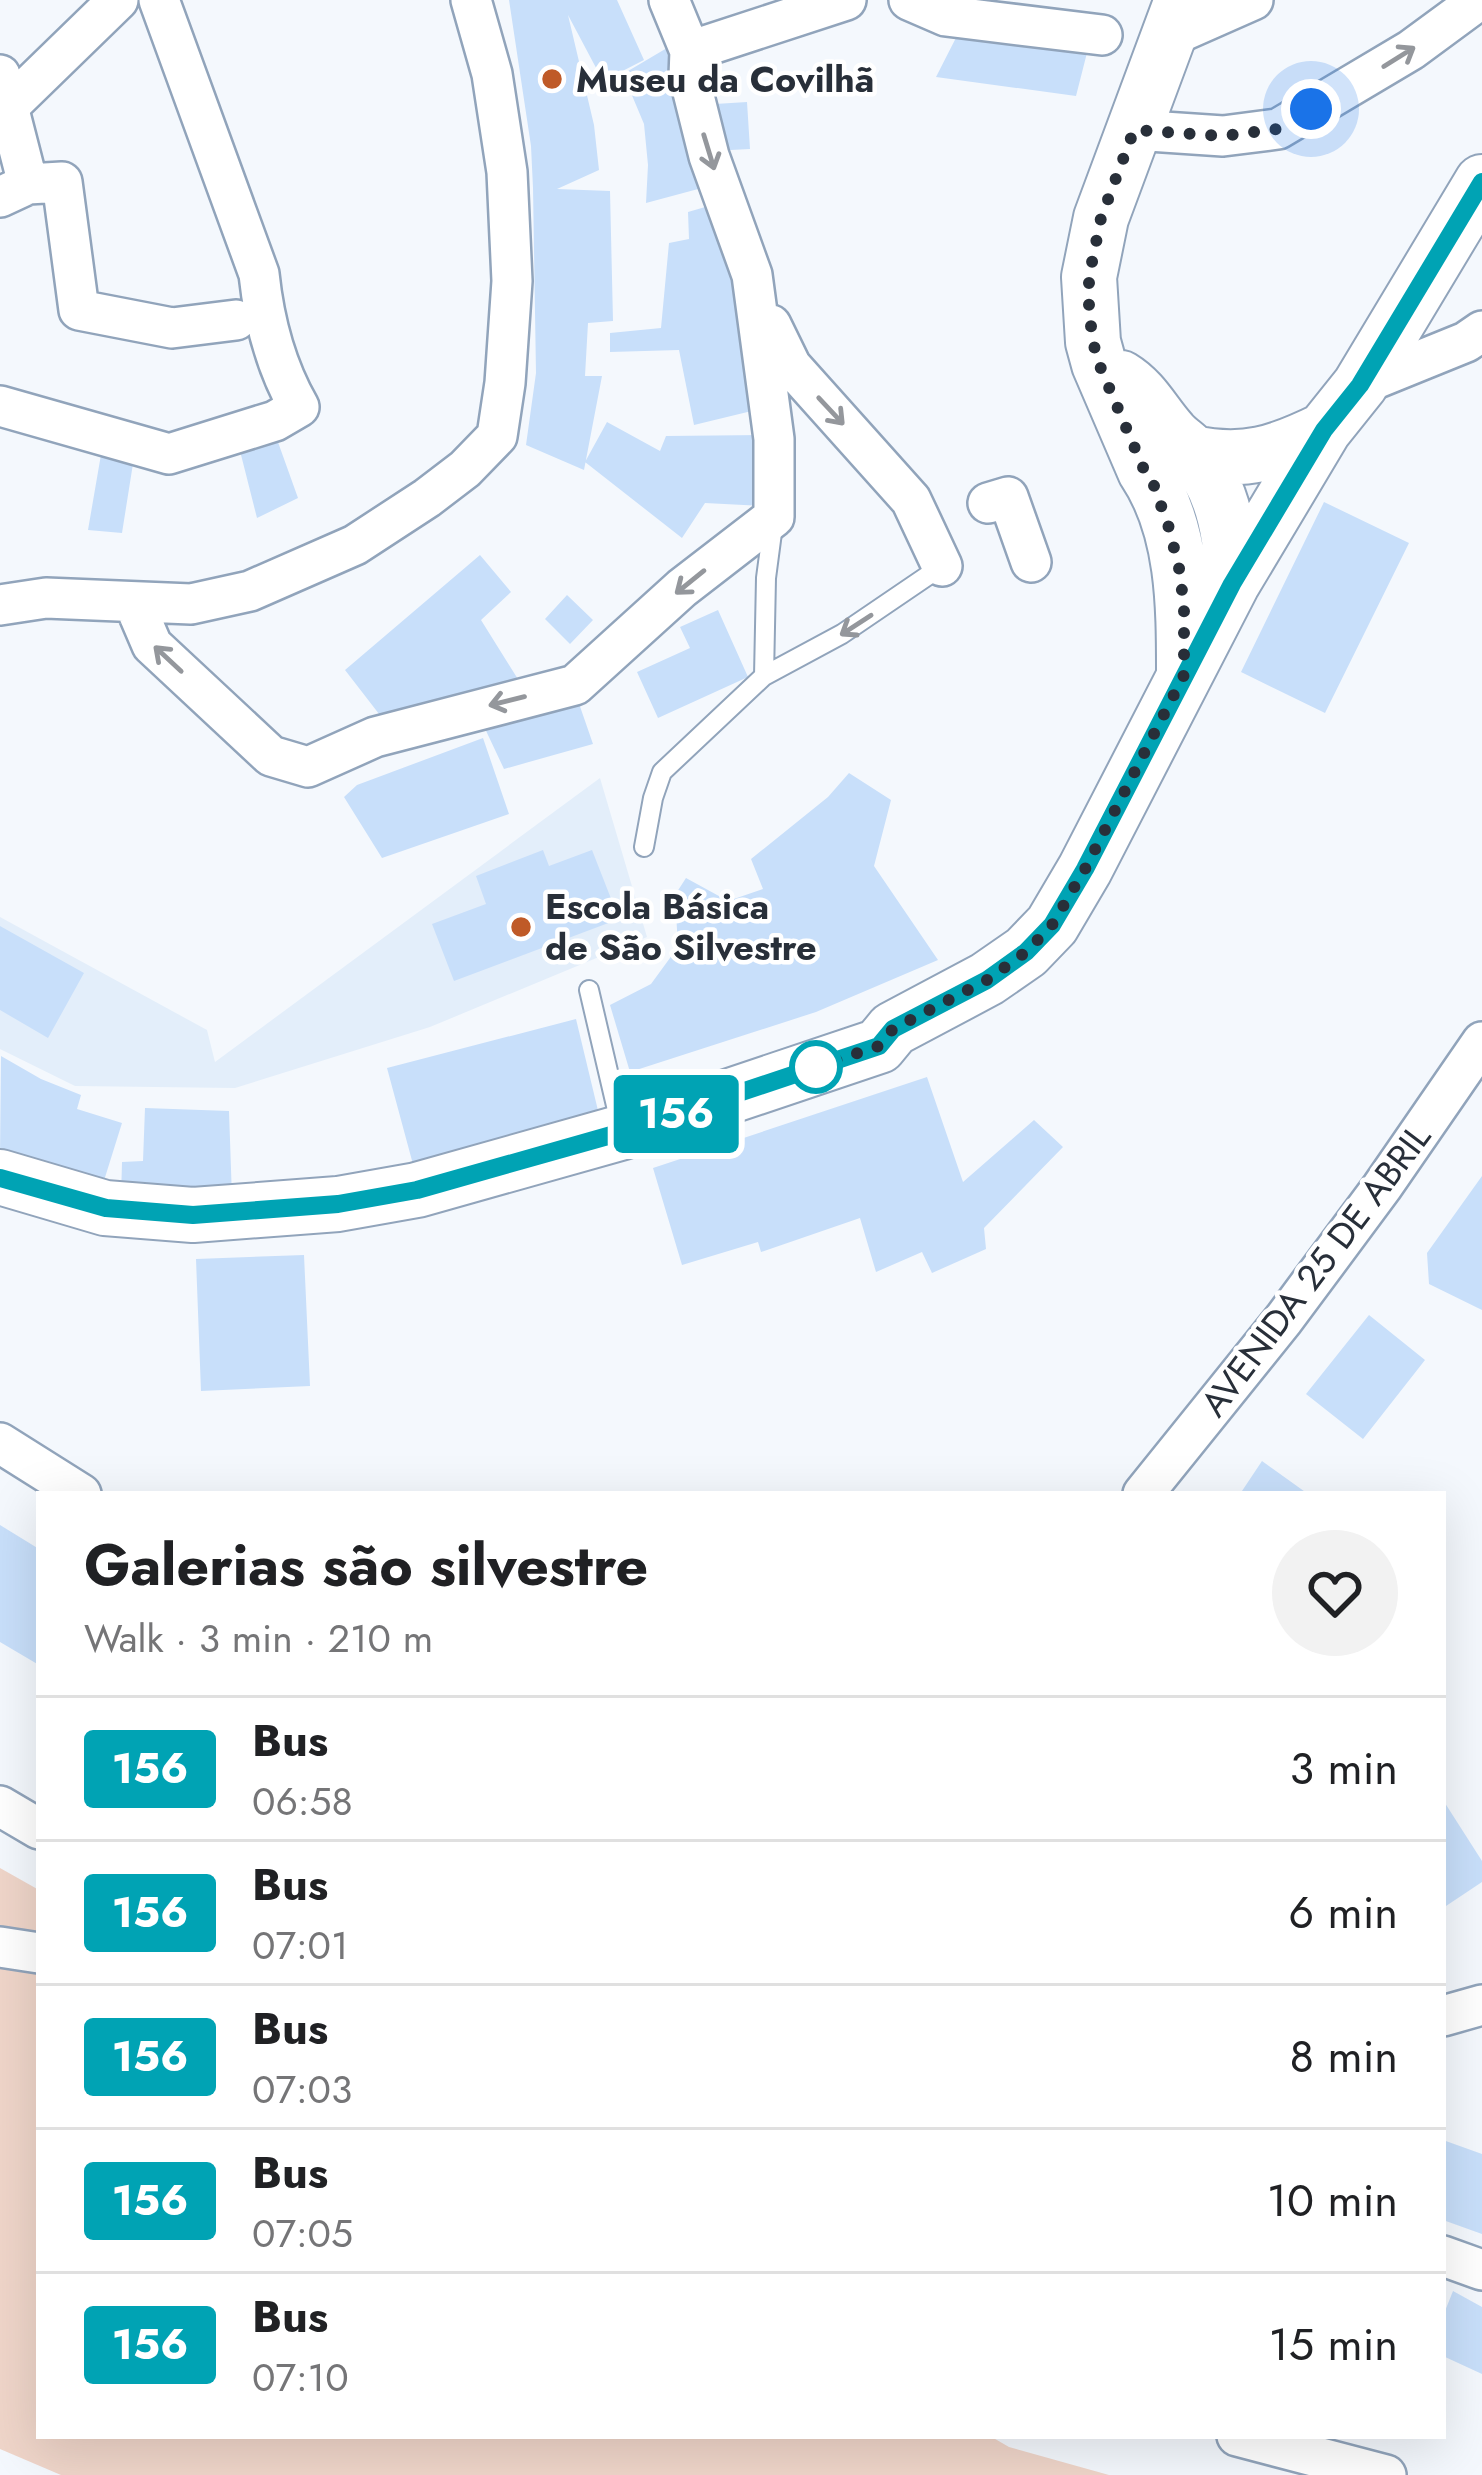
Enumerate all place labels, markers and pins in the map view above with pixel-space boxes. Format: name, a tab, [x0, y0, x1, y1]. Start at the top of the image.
place label: Museu da Covilhã	[576, 53, 874, 105]
marker: Museu da Covilhã	[539, 66, 565, 92]
place label: Escola Básica de São Silvestre	[545, 880, 817, 973]
marker: Escola Básica de São Silvestre	[508, 914, 534, 940]
unlabelled marker	[791, 1042, 841, 1092]

